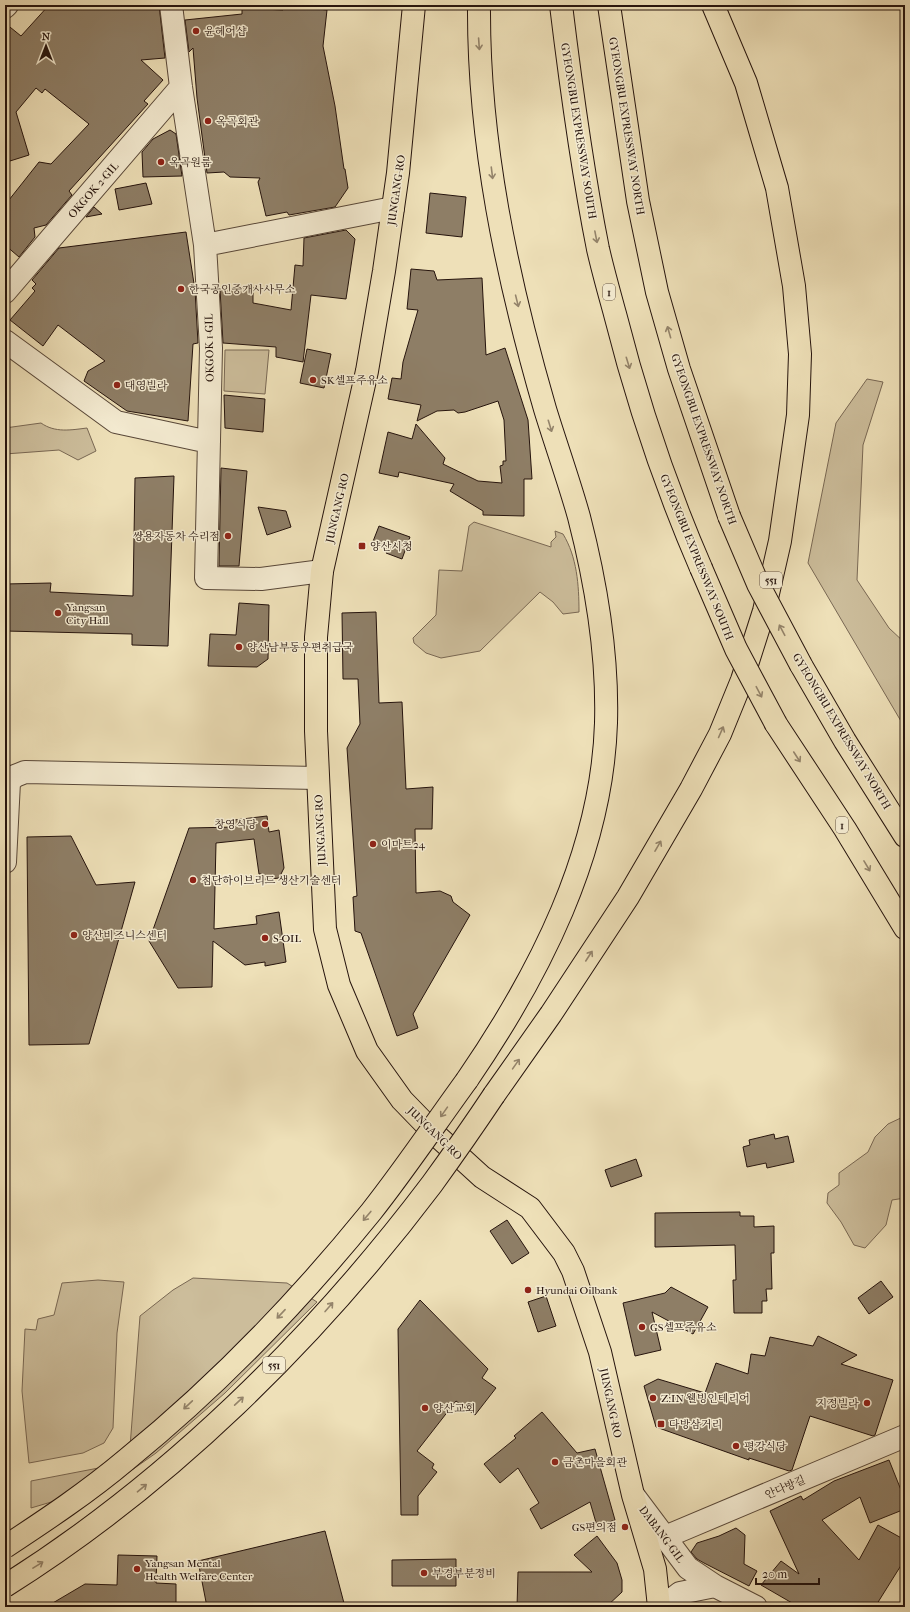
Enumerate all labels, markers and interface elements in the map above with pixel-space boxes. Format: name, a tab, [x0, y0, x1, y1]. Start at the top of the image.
place label: 윤헤어샵	[204, 25, 247, 38]
north arrow	[26, 26, 66, 66]
marker: 윤헤어샵	[191, 26, 201, 36]
text: N	[42, 30, 51, 43]
street label: GYEONGBU EXPRESSWAY NORTH	[606, 36, 647, 216]
one-way arrow	[476, 37, 483, 50]
street label: GYEONGBU EXPRESSWAY SOUTH	[558, 42, 599, 220]
place label: 옥곡회관	[216, 115, 259, 128]
marker: 옥곡회관	[203, 116, 213, 126]
street label: JUNGANG-RO	[385, 154, 408, 227]
place label: 옥곡원룸	[169, 156, 212, 169]
marker: 옥곡원룸	[156, 157, 166, 167]
street label: OKGOK 2-GIL	[65, 159, 122, 221]
one-way arrow	[488, 166, 495, 179]
one-way arrow	[592, 230, 600, 243]
place label: 한국공인중개사사무소	[189, 283, 296, 296]
marker: 한국공인중개사사무소	[176, 284, 186, 294]
road number: 1	[603, 284, 615, 300]
one-way arrow	[513, 294, 521, 307]
street label: OKGOK 1-GIL	[202, 313, 217, 382]
one-way arrow	[665, 326, 672, 339]
street label: GYEONGBU EXPRESSWAY NORTH	[668, 352, 739, 527]
one-way arrow	[625, 356, 632, 369]
place label: SK셀프주유소	[321, 374, 388, 387]
marker: SK셀프주유소	[308, 375, 318, 385]
place label: 대영빌라	[125, 379, 168, 392]
marker: 대영빌라	[112, 380, 122, 390]
one-way arrow	[547, 420, 555, 432]
street label: JUNGANG-RO	[323, 472, 352, 545]
street label: GYEONGBU EXPRESSWAY SOUTH	[657, 472, 736, 643]
place label: 쌍용자동차 수리점	[133, 530, 220, 543]
marker: 쌍용자동차 수리점	[223, 531, 233, 541]
place label: 양산시청	[370, 540, 413, 553]
marker: 양산시청	[357, 541, 367, 551]
road number: 551	[760, 572, 782, 588]
place label: Yangsan City Hall	[65, 601, 109, 627]
marker: Yangsan City Hall	[53, 608, 63, 618]
one-way arrow	[778, 625, 785, 637]
place label: 양산남부동우편취급국	[247, 641, 354, 654]
marker: 양산남부동우편취급국	[234, 642, 244, 652]
street label: GYEONGBU EXPRESSWAY NORTH	[790, 651, 894, 812]
one-way arrow	[755, 686, 763, 698]
one-way arrow	[717, 726, 725, 738]
one-way arrow	[793, 751, 801, 762]
street label: JUNGANG-RO	[312, 794, 329, 867]
road number: 1	[836, 817, 848, 833]
place label: 창영식당	[214, 818, 257, 831]
marker: 창영식당	[260, 819, 270, 829]
place label: 이마트24	[381, 838, 426, 851]
marker: 이마트24	[368, 839, 378, 849]
one-way arrow	[654, 840, 662, 852]
one-way arrow	[864, 860, 872, 872]
place label: 첨단하이브리드 생산기술센터	[201, 874, 342, 887]
marker: 첨단하이브리드 생산기술센터	[188, 875, 198, 885]
place label: 양산비즈니스센터	[82, 929, 167, 942]
marker: 양산비즈니스센터	[69, 930, 79, 940]
place label: S-OIL	[273, 932, 301, 945]
marker: S-OIL	[260, 933, 270, 943]
one-way arrow	[585, 951, 593, 962]
one-way arrow	[512, 1058, 520, 1069]
street label: JUNGANG-RO	[404, 1103, 465, 1163]
one-way arrow	[440, 1106, 448, 1117]
one-way arrow	[362, 1211, 371, 1222]
place label: Hyundai Oilbank	[536, 1284, 618, 1297]
marker: Hyundai Oilbank	[523, 1285, 533, 1295]
one-way arrow	[324, 1303, 333, 1313]
one-way arrow	[276, 1309, 286, 1319]
place label: GS셀프주유소	[650, 1321, 717, 1334]
marker: GS셀프주유소	[637, 1322, 647, 1332]
road number: 551	[263, 1357, 285, 1373]
street label: JUNGANG-RO	[597, 1366, 624, 1439]
place label: Z:IN 웰빙인테리어	[661, 1392, 750, 1405]
marker: Z:IN 웰빙인테리어	[648, 1393, 658, 1403]
one-way arrow	[234, 1396, 244, 1406]
place label: 지정빌라	[816, 1397, 859, 1410]
marker: 지정빌라	[862, 1398, 872, 1408]
one-way arrow	[183, 1401, 194, 1410]
place label: 양산교회	[433, 1402, 476, 1415]
marker: 양산교회	[420, 1403, 430, 1413]
place label: 다방삼거리	[669, 1418, 722, 1431]
marker: 다방삼거리	[656, 1419, 666, 1429]
place label: 평강식당	[744, 1440, 787, 1453]
marker: 평강식당	[731, 1441, 741, 1451]
place label: 금촌마을회관	[563, 1456, 627, 1469]
marker: 금촌마을회관	[550, 1457, 560, 1467]
street label: 안다방길	[763, 1473, 807, 1502]
one-way arrow	[137, 1483, 148, 1492]
street label: DABANG-GIL	[636, 1504, 687, 1565]
place label: GS편의점	[572, 1521, 617, 1534]
marker: GS편의점	[620, 1522, 630, 1532]
place label: Yangsan Mental Health Welfare Center	[144, 1557, 253, 1583]
scale bar	[756, 1560, 819, 1586]
one-way arrow	[32, 1561, 44, 1569]
marker: Yangsan Mental Health Welfare Center	[132, 1564, 142, 1574]
place label: 부경부분정비	[432, 1567, 496, 1580]
text: 20 m	[762, 1567, 787, 1581]
marker: 부경부분정비	[419, 1568, 429, 1578]

